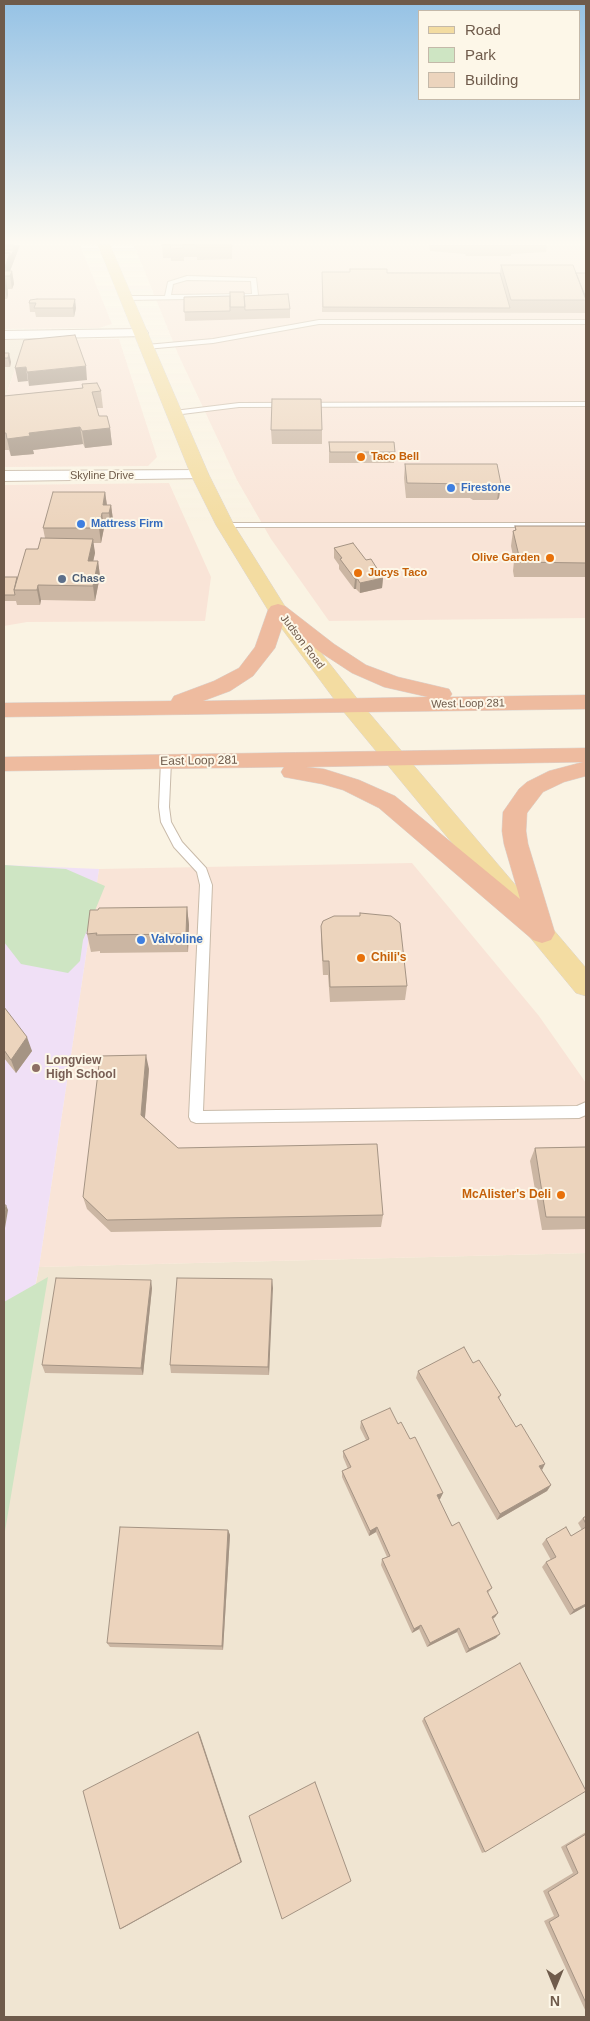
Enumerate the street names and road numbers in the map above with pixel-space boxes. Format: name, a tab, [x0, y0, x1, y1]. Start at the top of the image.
street label: Skyline Drive	[70, 469, 134, 483]
street label: Judson Road	[277, 612, 327, 672]
street label: West Loop 281	[431, 697, 505, 711]
street label: East Loop 281	[160, 753, 238, 769]

